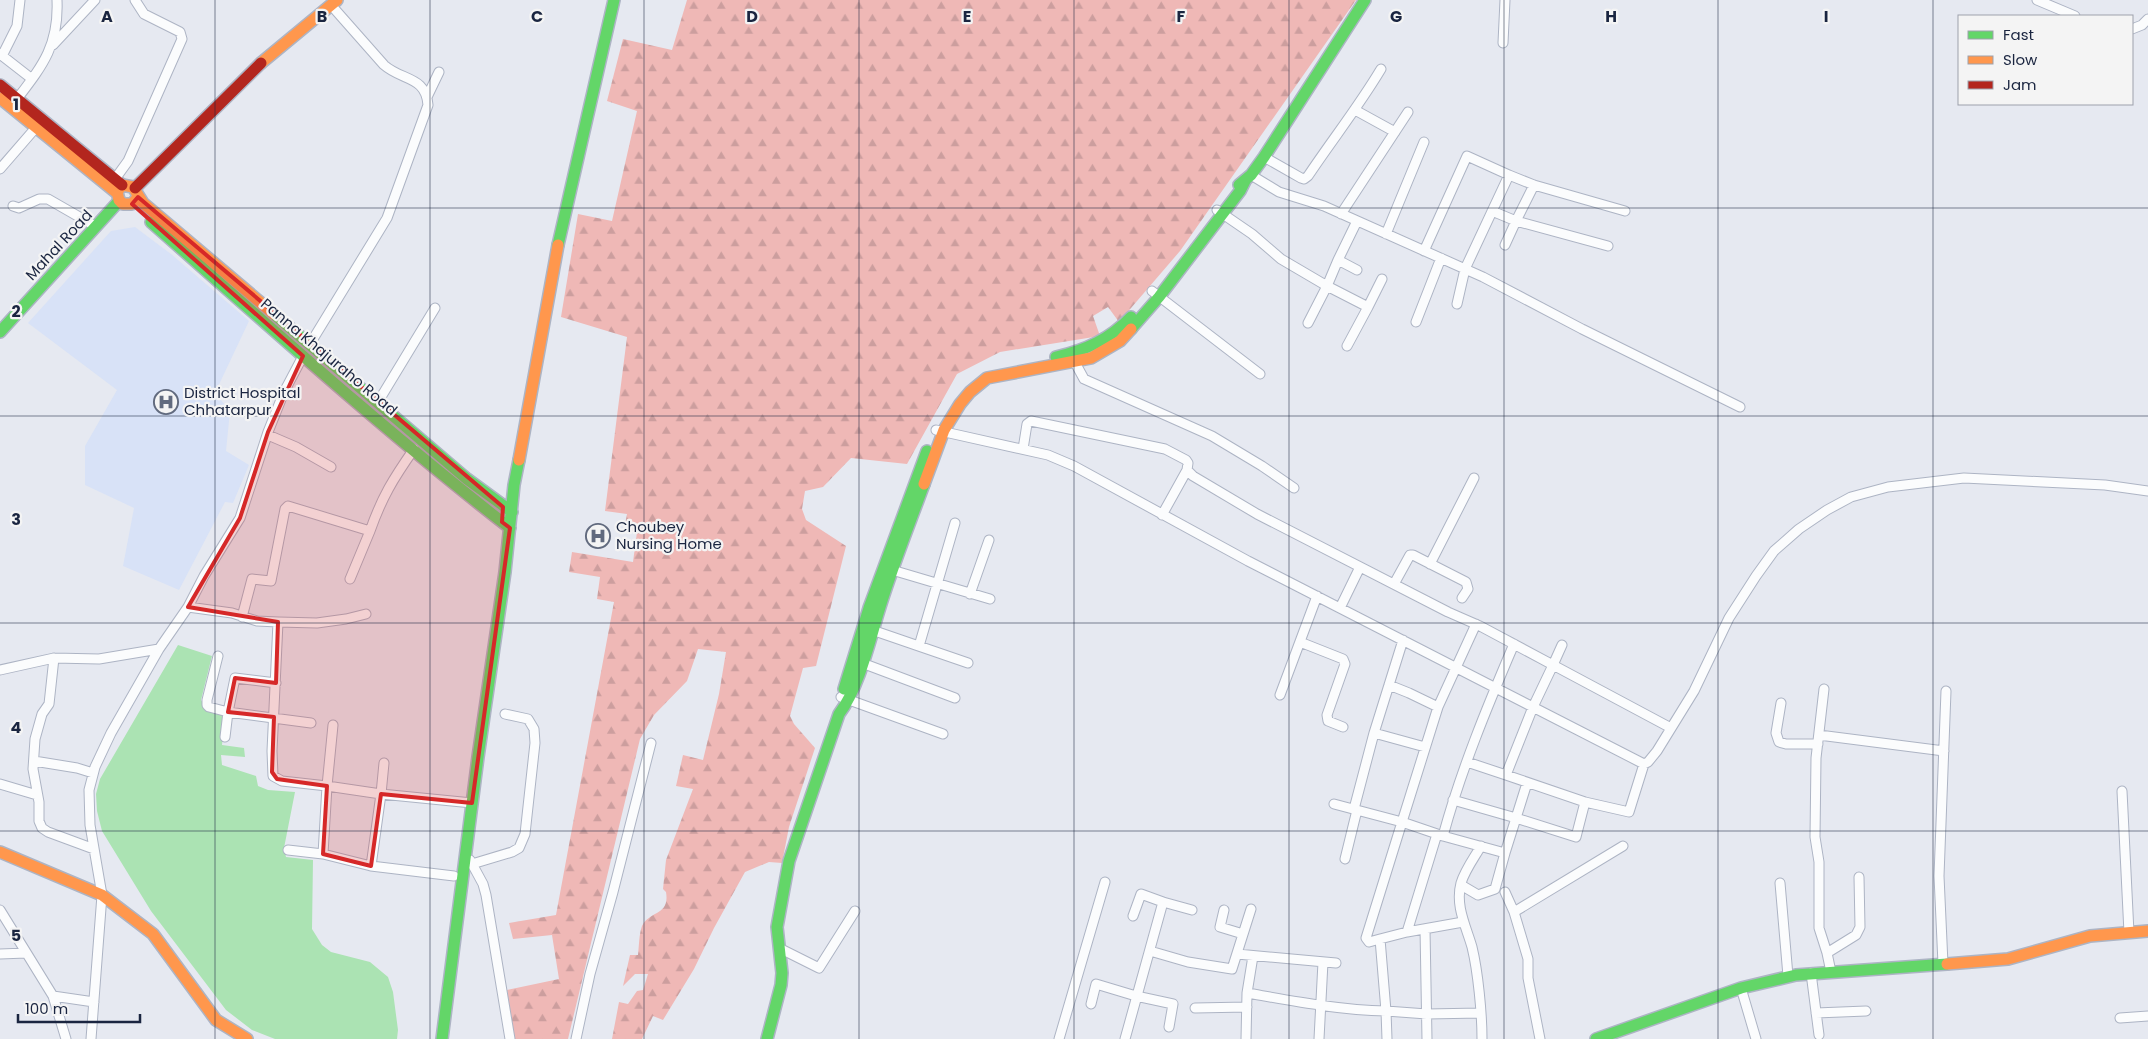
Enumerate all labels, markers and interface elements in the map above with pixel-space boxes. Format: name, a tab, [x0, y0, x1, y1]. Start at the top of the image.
text: A	[101, 5, 113, 28]
text: B	[317, 5, 327, 28]
text: C	[531, 5, 543, 28]
text: D	[746, 5, 758, 28]
text: E	[963, 5, 971, 28]
text: F	[1177, 5, 1186, 28]
text: G	[1390, 5, 1402, 28]
text: H	[1605, 5, 1617, 28]
text: I	[1824, 5, 1828, 28]
legend	[1958, 15, 2133, 105]
text: Fast	[2003, 24, 2034, 45]
text: Slow	[2003, 49, 2038, 70]
text: Jam	[2003, 74, 2037, 95]
text: 1	[13, 93, 19, 116]
street label: Mahal Road	[20, 205, 97, 285]
street label: Panna Khajuraho Road	[257, 293, 402, 420]
text: 2	[11, 300, 21, 323]
place label: District Hospital Chhatarpur	[184, 382, 300, 420]
hospital icon: District Hospital Chhatarpur	[153, 389, 179, 415]
text: 3	[11, 508, 21, 531]
place label: Choubey Nursing Home	[616, 516, 722, 554]
hospital icon: Choubey Nursing Home	[585, 523, 611, 549]
text: 4	[11, 716, 22, 739]
text: 5	[11, 924, 21, 947]
scale bar	[18, 992, 140, 1024]
text: 100 m	[25, 998, 68, 1019]

